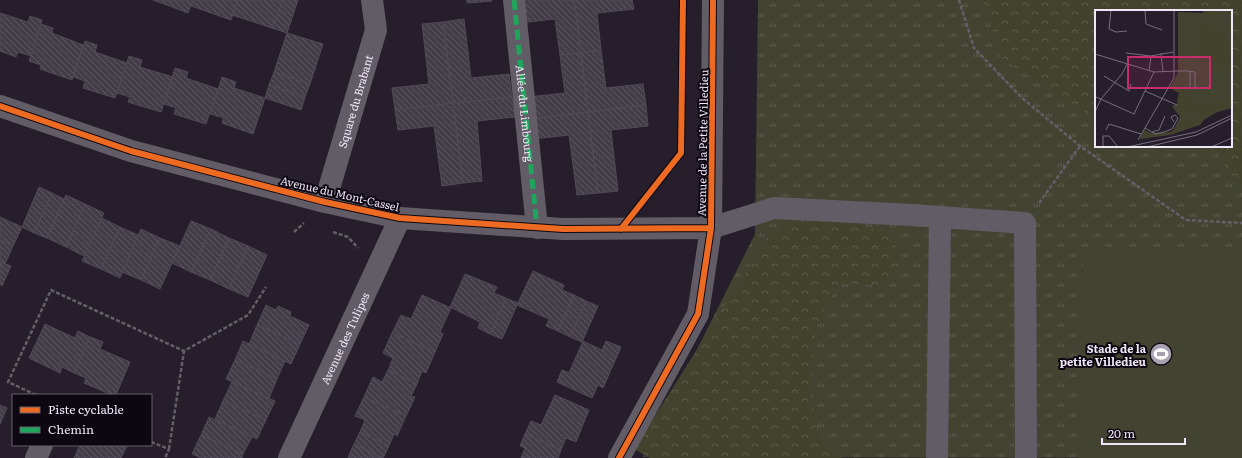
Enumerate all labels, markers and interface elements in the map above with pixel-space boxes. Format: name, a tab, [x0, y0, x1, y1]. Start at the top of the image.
inset map	[1095, 10, 1232, 147]
street label: Square du Brabant	[333, 52, 376, 150]
street label: Allée du Limbourg	[513, 64, 538, 163]
street label: Avenue de la Petite Villedieu	[693, 69, 711, 217]
street label: Avenue du Mont-Cassel	[279, 172, 401, 215]
street label: Avenue des Tulipes	[316, 290, 373, 387]
place label: Stade de la petite Villedieu	[1060, 340, 1147, 369]
sports icon: Stade de la petite Villedieu	[1148, 341, 1174, 367]
legend	[12, 394, 152, 446]
text: Piste cyclable	[48, 400, 124, 418]
text: Chemin	[48, 420, 94, 438]
scale bar	[1102, 420, 1185, 446]
text: 20 m	[1108, 424, 1135, 442]

